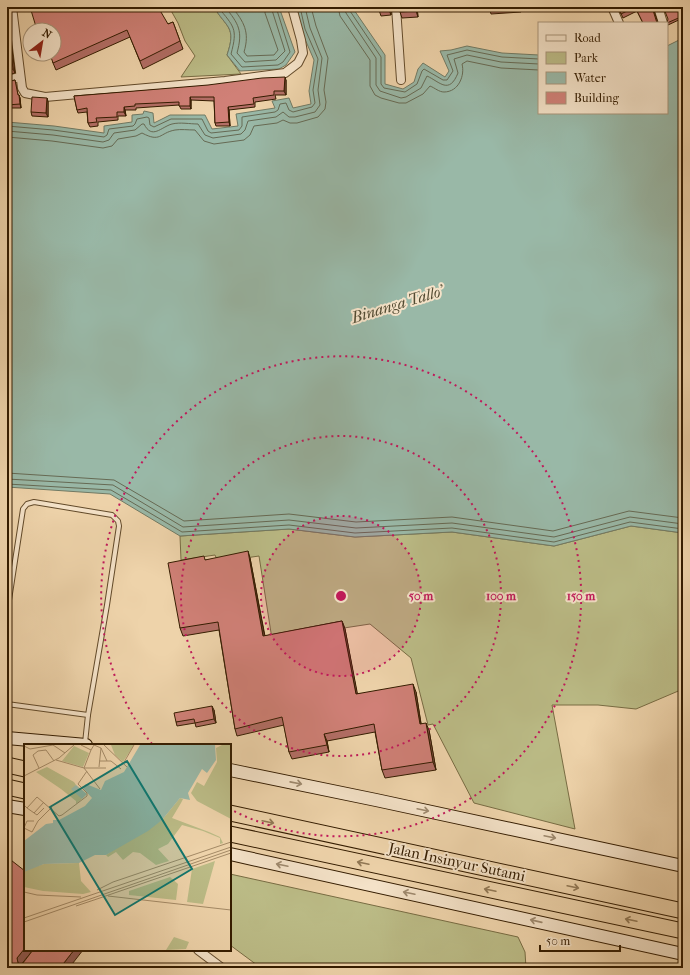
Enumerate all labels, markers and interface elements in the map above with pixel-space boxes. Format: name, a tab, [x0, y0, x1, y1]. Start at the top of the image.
north arrow	[22, 22, 62, 62]
legend	[538, 22, 668, 114]
text: N	[40, 26, 54, 42]
text: Road	[574, 31, 601, 45]
text: Park	[574, 51, 599, 65]
text: Water	[573, 71, 607, 85]
text: Building	[574, 91, 619, 105]
water label: Binanga Tallo'	[348, 281, 447, 327]
centre of rings	[334, 589, 348, 603]
text: 50 m	[409, 589, 434, 603]
text: 100 m	[486, 589, 517, 603]
text: 150 m	[567, 589, 596, 603]
inset map	[24, 744, 231, 951]
one-way arrow	[289, 780, 302, 788]
one-way arrow	[416, 806, 429, 814]
one-way arrow	[261, 818, 274, 826]
one-way arrow	[543, 834, 556, 842]
street label: Jalan Insinyur Sutami	[386, 838, 528, 885]
one-way arrow	[357, 858, 370, 866]
one-way arrow	[275, 861, 288, 869]
one-way arrow	[566, 884, 579, 892]
one-way arrow	[484, 885, 497, 893]
one-way arrow	[402, 889, 415, 897]
one-way arrow	[625, 915, 638, 923]
one-way arrow	[529, 916, 542, 924]
scale bar	[540, 927, 620, 953]
text: 50 m	[546, 934, 570, 948]

